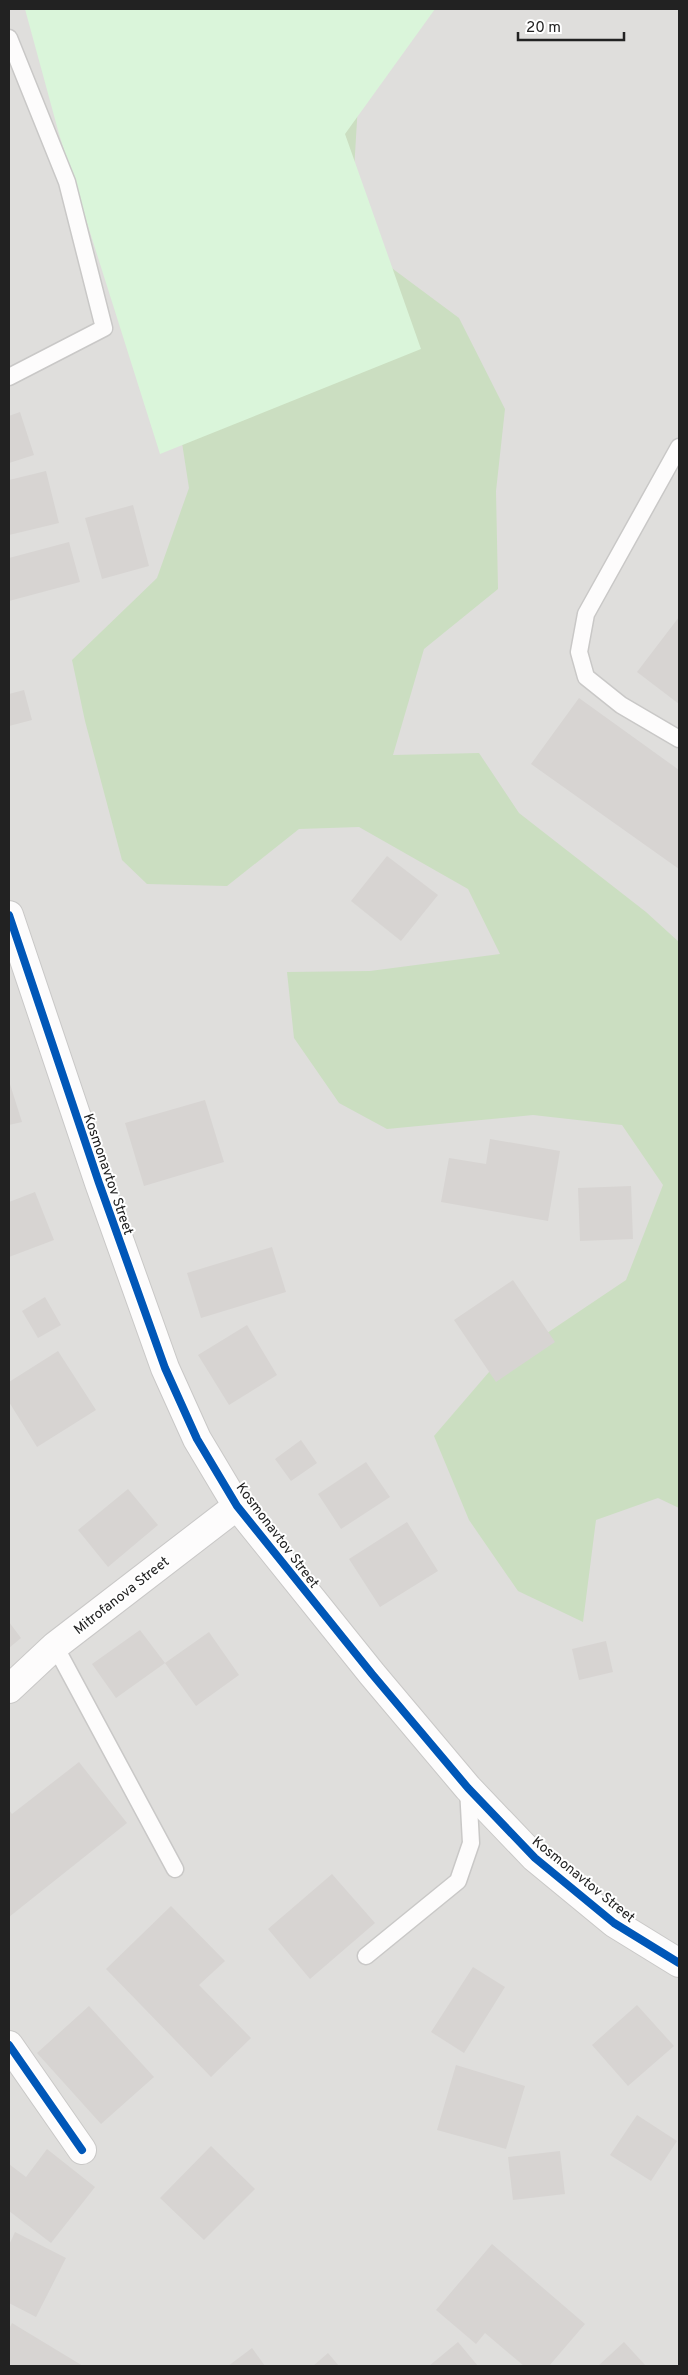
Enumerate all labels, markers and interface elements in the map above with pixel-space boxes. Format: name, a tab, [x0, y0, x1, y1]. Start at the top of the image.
scale bar	[518, 10, 624, 42]
text: 20 m	[526, 19, 561, 38]
street label: Kosmonavtov Street	[79, 1111, 136, 1238]
street label: Kosmonavtov Street	[232, 1480, 322, 1592]
street label: Mitrofanova Street	[71, 1554, 173, 1639]
street label: Kosmonavtov Street	[528, 1833, 638, 1927]

